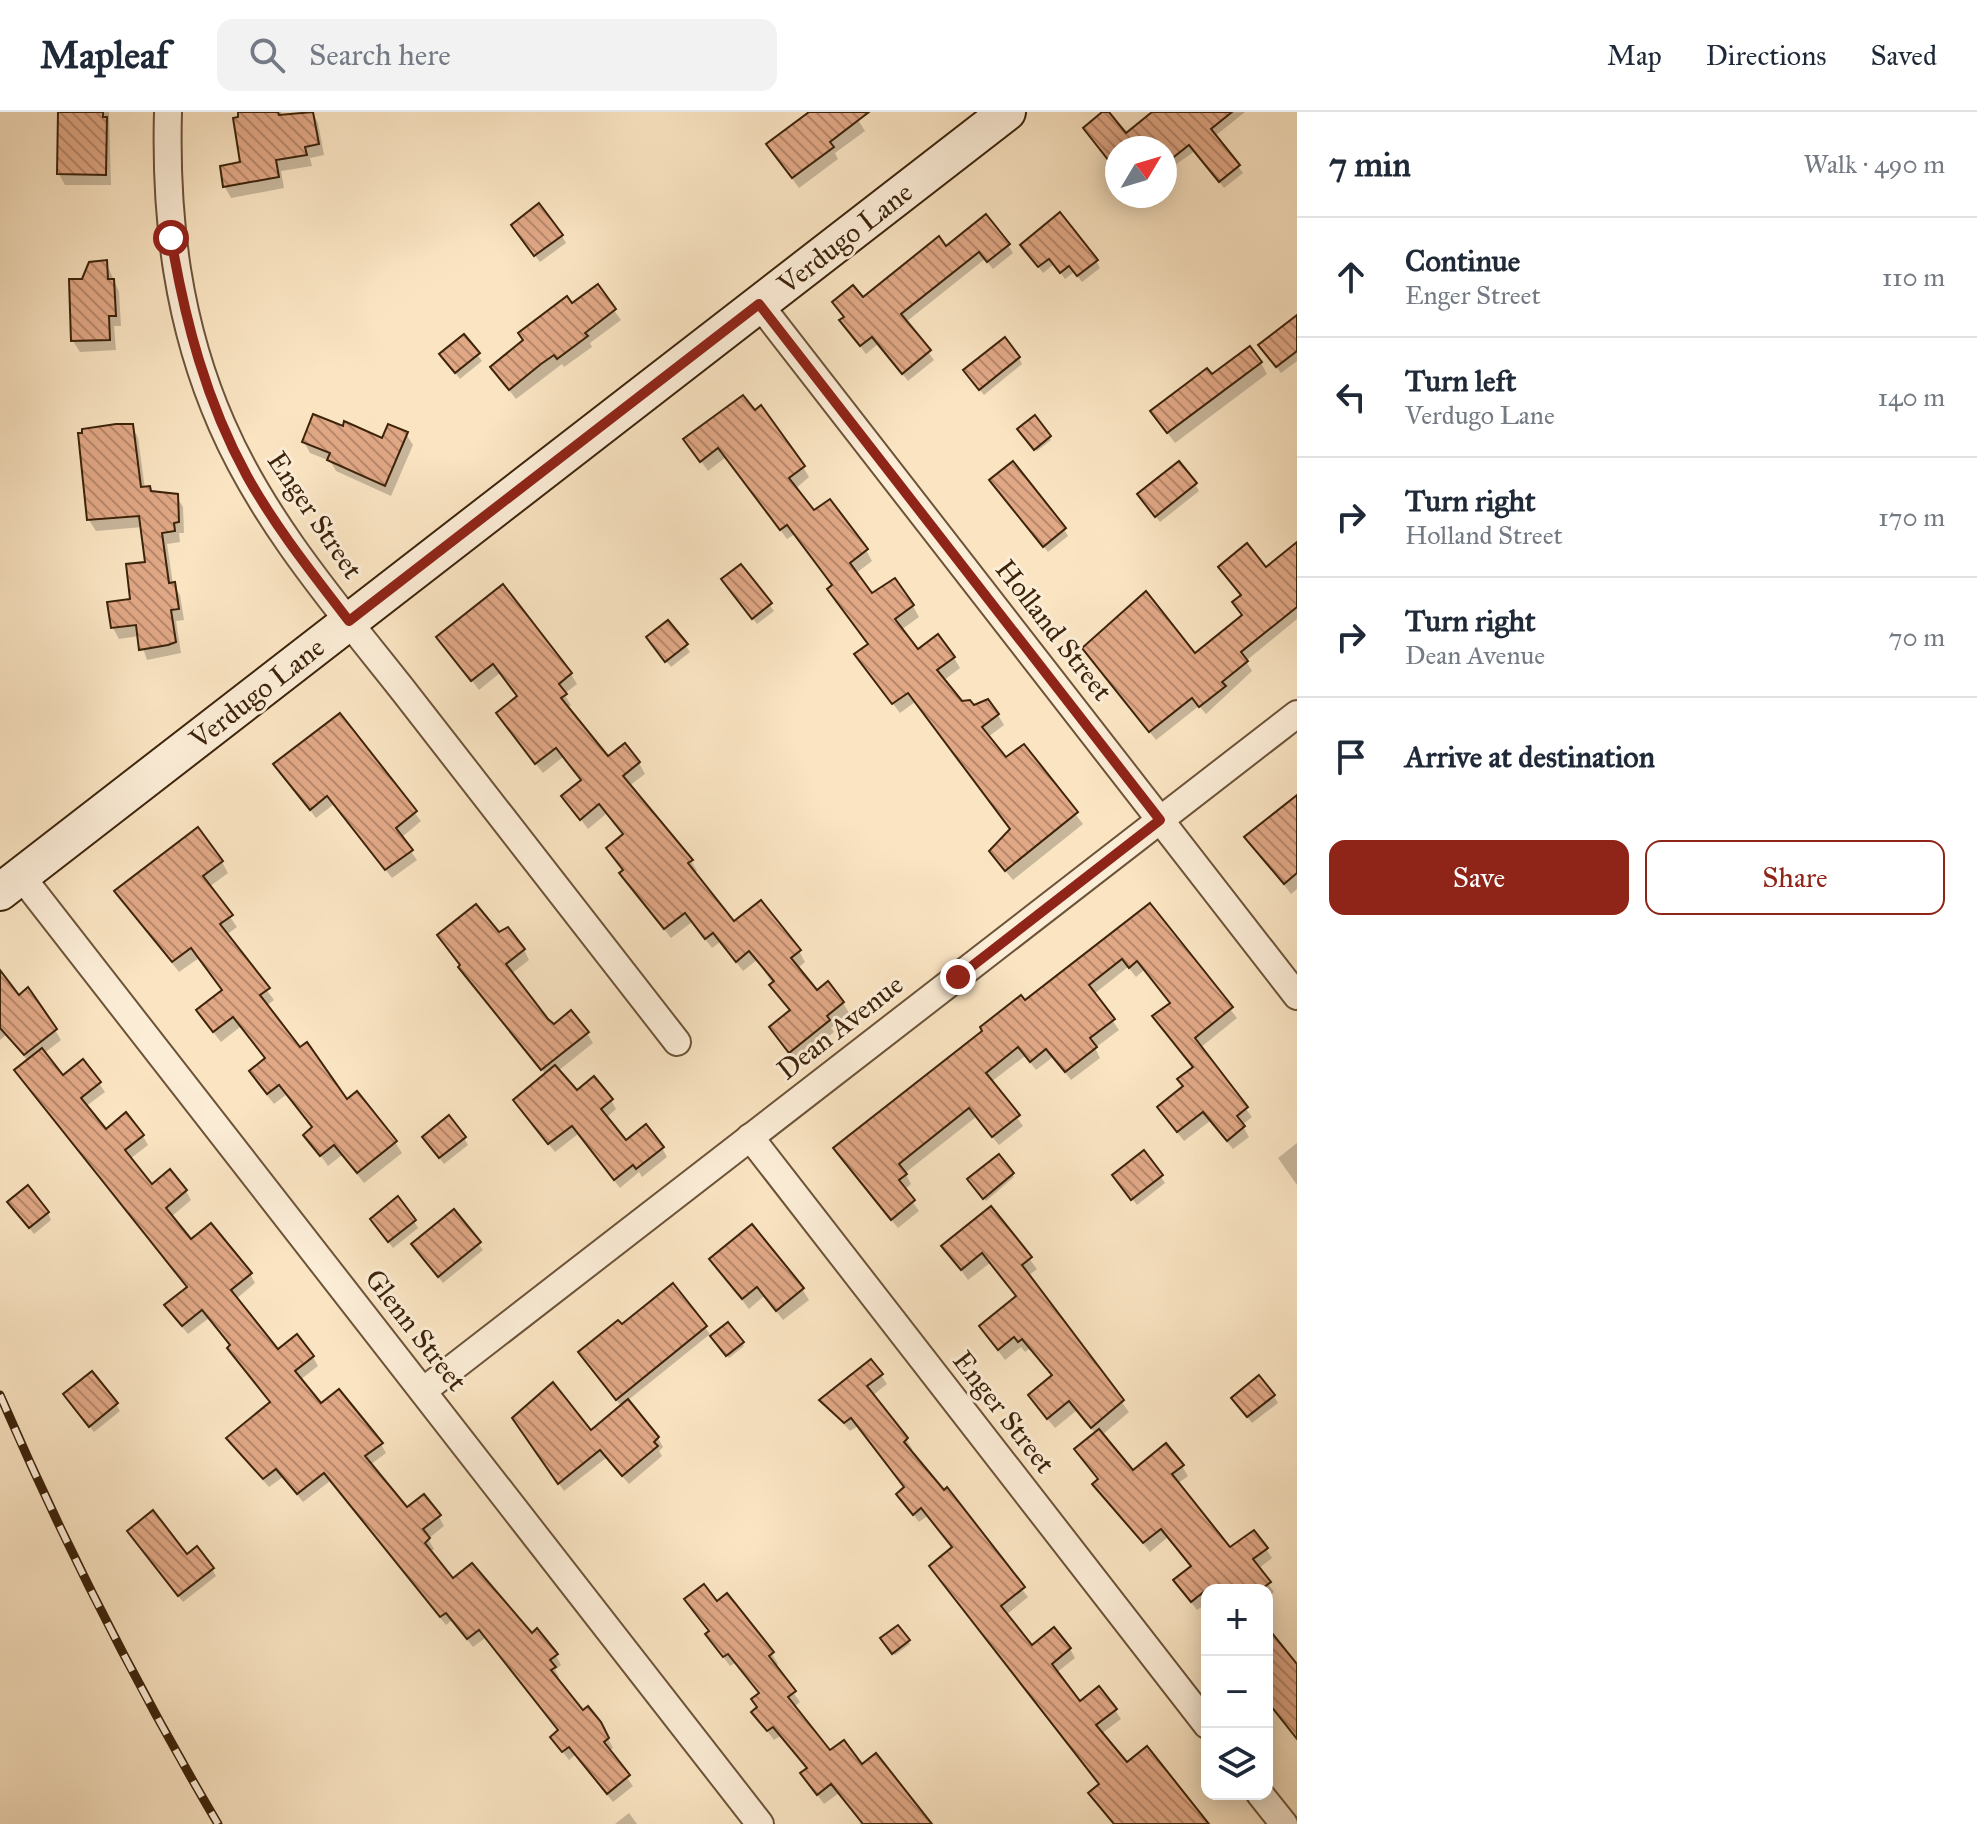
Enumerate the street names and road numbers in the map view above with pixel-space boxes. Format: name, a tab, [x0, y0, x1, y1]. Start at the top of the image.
street label: Verdugo Lane	[770, 175, 919, 302]
street label: Enger Street	[260, 445, 370, 585]
street label: Holland Street	[988, 552, 1120, 708]
street label: Verdugo Lane	[182, 630, 331, 757]
street label: Dean Avenue	[770, 967, 910, 1087]
street label: Glenn Street	[357, 1262, 475, 1398]
street label: Enger Street	[945, 1344, 1063, 1480]

